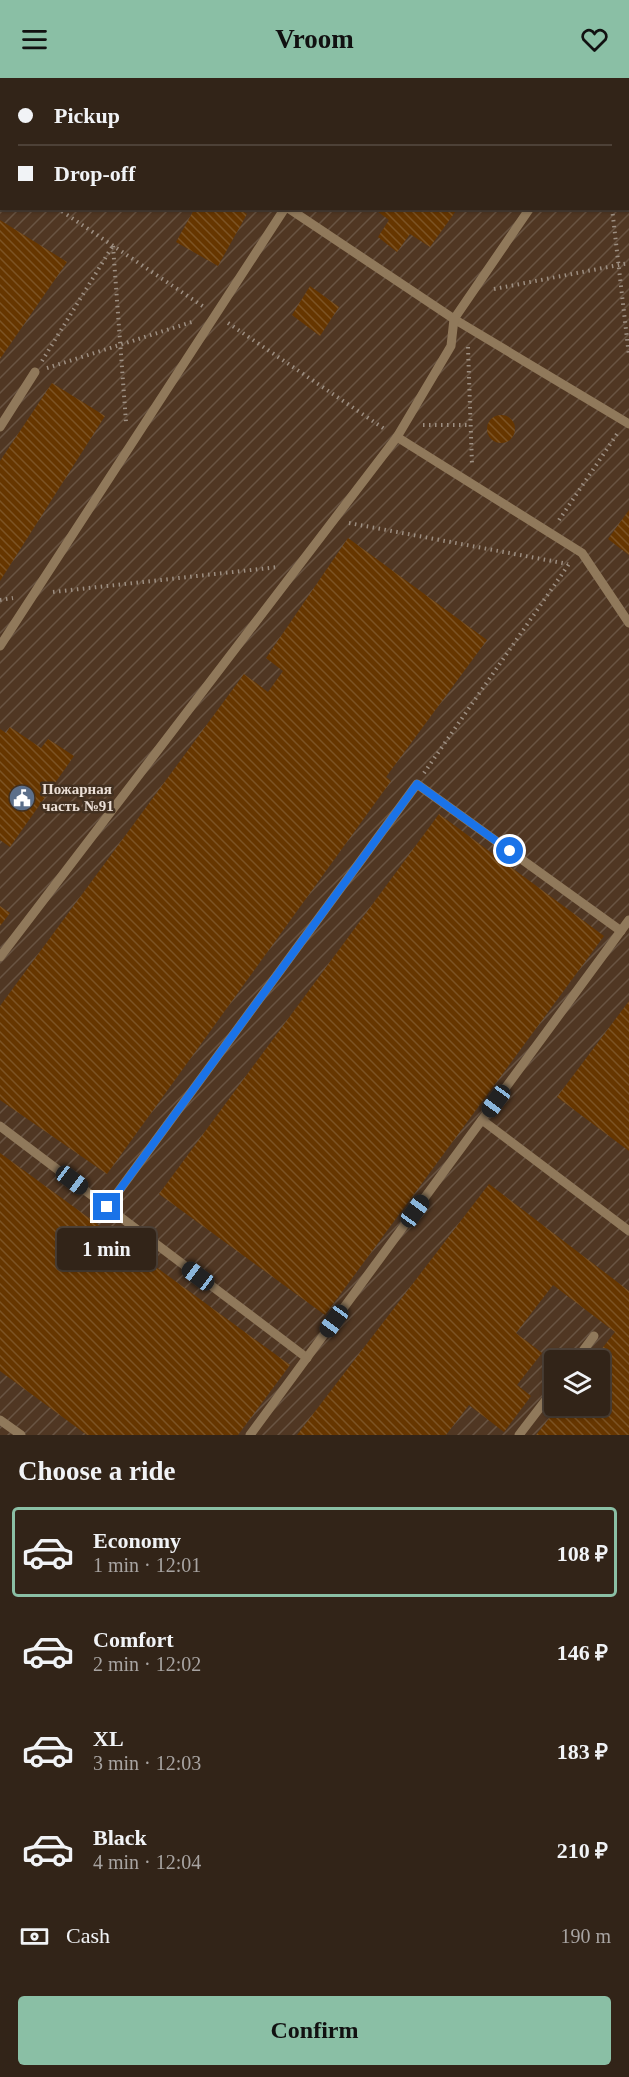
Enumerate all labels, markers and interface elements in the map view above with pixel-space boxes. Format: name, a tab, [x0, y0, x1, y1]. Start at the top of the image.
icon: menu	[18, 23, 51, 56]
icon: heart	[578, 23, 611, 56]
text: Vroom	[275, 24, 354, 54]
text: Pickup	[54, 103, 120, 128]
text: Drop-off	[54, 161, 135, 186]
place label: Пожарная часть №91	[42, 781, 114, 814]
public building icon: Пожарная часть №91	[7, 783, 37, 813]
route start	[496, 837, 523, 864]
car	[478, 1081, 514, 1121]
car	[52, 1162, 92, 1198]
car	[397, 1191, 433, 1231]
route end	[93, 1193, 120, 1220]
callout: 1 min	[57, 1228, 156, 1270]
text: 1 min	[82, 1238, 131, 1260]
car	[178, 1258, 218, 1294]
car	[316, 1301, 352, 1341]
map controls	[544, 1350, 610, 1416]
button: layers	[544, 1350, 610, 1416]
text: Choose a ride	[18, 1456, 176, 1486]
icon: car	[21, 1525, 75, 1579]
text: Economy	[93, 1528, 181, 1553]
text: 108 ₽	[557, 1541, 608, 1566]
text: 1 min · 12:01	[93, 1554, 201, 1576]
icon: car	[21, 1624, 75, 1678]
text: Comfort	[93, 1627, 174, 1652]
text: 146 ₽	[557, 1640, 608, 1665]
text: 2 min · 12:02	[93, 1653, 201, 1675]
icon: car	[21, 1723, 75, 1777]
text: XL	[93, 1726, 124, 1751]
text: 183 ₽	[557, 1739, 608, 1764]
text: 3 min · 12:03	[93, 1752, 201, 1774]
icon: car	[21, 1822, 75, 1876]
text: Black	[93, 1825, 147, 1850]
text: 210 ₽	[557, 1838, 608, 1863]
text: 4 min · 12:04	[93, 1851, 201, 1873]
icon: cash	[18, 1920, 51, 1953]
text: Cash	[66, 1923, 110, 1948]
text: 190 m	[560, 1925, 611, 1947]
button: Confirm	[18, 1996, 611, 2065]

